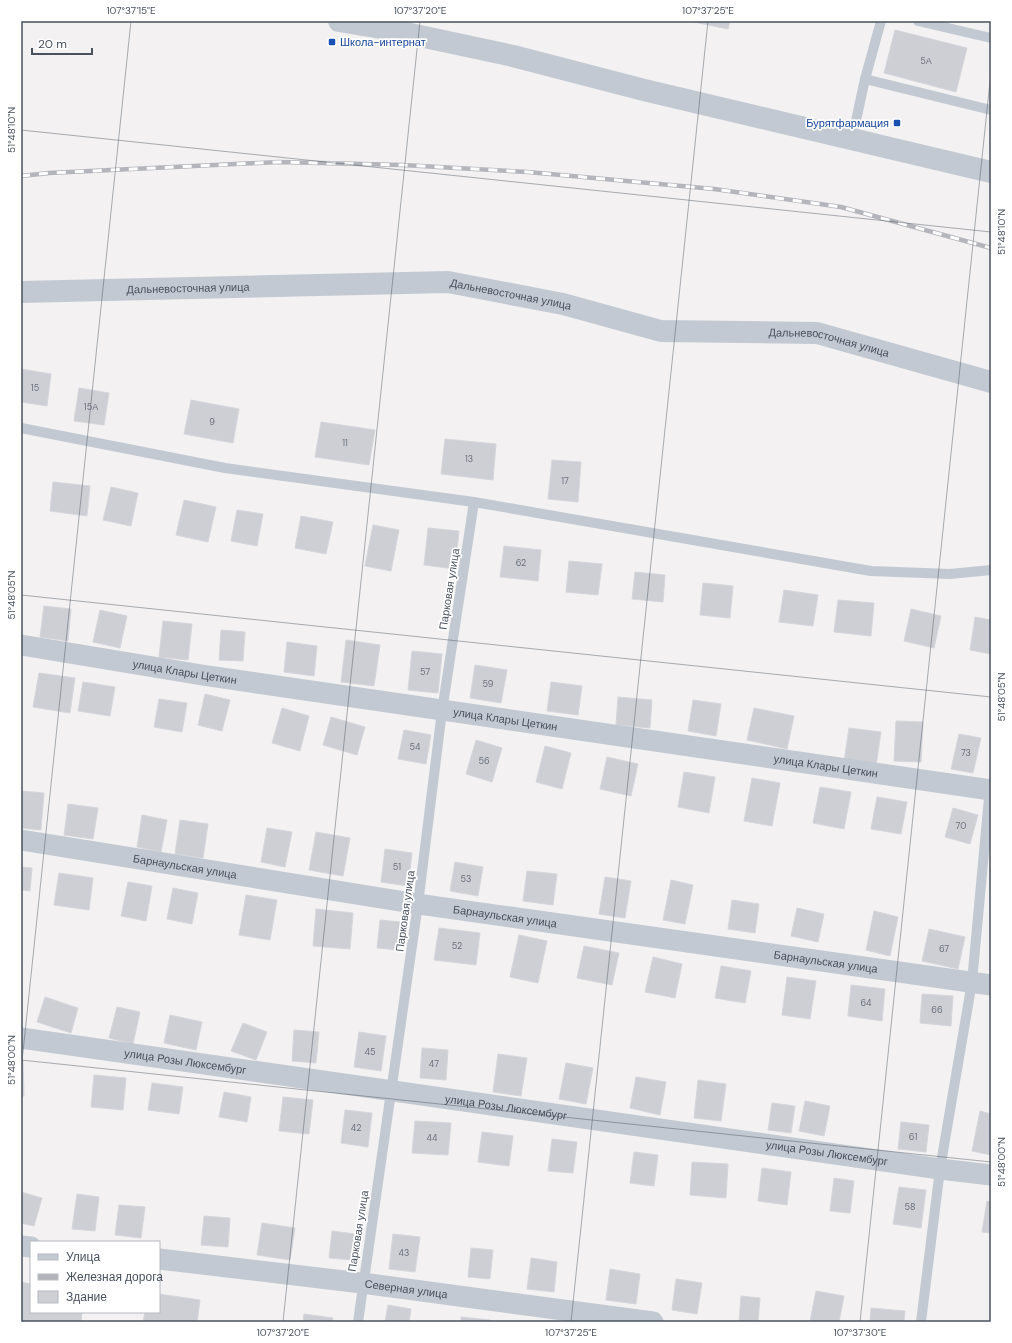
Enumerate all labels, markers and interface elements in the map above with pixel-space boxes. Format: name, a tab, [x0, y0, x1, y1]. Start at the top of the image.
text: 107°37'15"E	[106, 4, 156, 17]
text: 107°37'20"E	[394, 4, 447, 17]
text: 107°37'25"E	[682, 4, 734, 17]
scale bar	[32, 30, 92, 56]
place label: Школа-интернат	[340, 35, 426, 49]
text: 20 m	[38, 36, 67, 52]
marker: Школа-интернат	[327, 37, 337, 47]
house number: 5А	[920, 55, 932, 67]
text: 51°48'10"N	[5, 107, 18, 153]
place label: Бурятфармация	[806, 116, 889, 130]
marker: Бурятфармация	[892, 118, 902, 128]
text: 51°48'10"N	[995, 209, 1008, 255]
street label: Дальневосточная улица	[449, 276, 574, 313]
street label: Дальневосточная улица	[126, 280, 251, 297]
street label: Дальневосточная улица	[768, 325, 892, 360]
house number: 15	[31, 382, 39, 394]
house number: 15А	[84, 401, 98, 413]
house number: 9	[209, 416, 215, 428]
house number: 11	[342, 437, 348, 449]
house number: 13	[465, 453, 473, 465]
house number: 17	[561, 475, 569, 487]
street label: Парковая улица	[436, 546, 462, 631]
house number: 62	[516, 557, 526, 569]
text: 51°48'05"N	[5, 570, 18, 619]
street label: улица Клары Цеткин	[132, 657, 238, 687]
house number: 57	[420, 666, 430, 678]
text: 51°48'05"N	[995, 672, 1008, 721]
house number: 59	[483, 678, 494, 690]
street label: улица Клары Цеткин	[452, 705, 558, 734]
house number: 54	[410, 741, 421, 753]
house number: 73	[961, 747, 971, 759]
street label: улица Клары Цеткин	[773, 751, 879, 780]
house number: 56	[478, 755, 490, 767]
house number: 70	[956, 820, 966, 832]
street label: Барнаульская улица	[132, 851, 239, 882]
house number: 51	[393, 861, 401, 873]
street label: Парковая улица	[392, 868, 418, 953]
house number: 53	[461, 873, 471, 885]
street label: Барнаульская улица	[452, 902, 559, 931]
house number: 52	[452, 940, 462, 952]
house number: 67	[939, 943, 949, 955]
street label: Барнаульская улица	[773, 947, 880, 976]
house number: 64	[860, 997, 872, 1009]
house number: 66	[931, 1004, 943, 1016]
text: 51°48'00"N	[5, 1035, 18, 1085]
street label: улица Розы Люксембург	[123, 1046, 247, 1077]
house number: 45	[365, 1046, 375, 1058]
house number: 47	[429, 1058, 439, 1070]
street label: улица Розы Люксембург	[444, 1092, 568, 1123]
house number: 42	[351, 1122, 361, 1134]
house number: 61	[909, 1131, 917, 1143]
house number: 44	[427, 1132, 438, 1144]
street label: улица Розы Люксембург	[765, 1137, 889, 1168]
text: 51°48'00"N	[995, 1137, 1008, 1187]
street label: Парковая улица	[345, 1188, 371, 1273]
house number: 58	[905, 1201, 915, 1213]
legend	[30, 1241, 160, 1313]
house number: 43	[399, 1247, 409, 1259]
text: Улица	[66, 1249, 100, 1265]
text: Железная дорога	[66, 1269, 163, 1285]
street label: Северная улица	[364, 1276, 449, 1302]
text: Здание	[66, 1289, 107, 1305]
text: 107°37'20"E	[257, 1326, 310, 1339]
text: 107°37'25"E	[545, 1326, 597, 1339]
text: 107°37'30"E	[834, 1326, 887, 1339]

